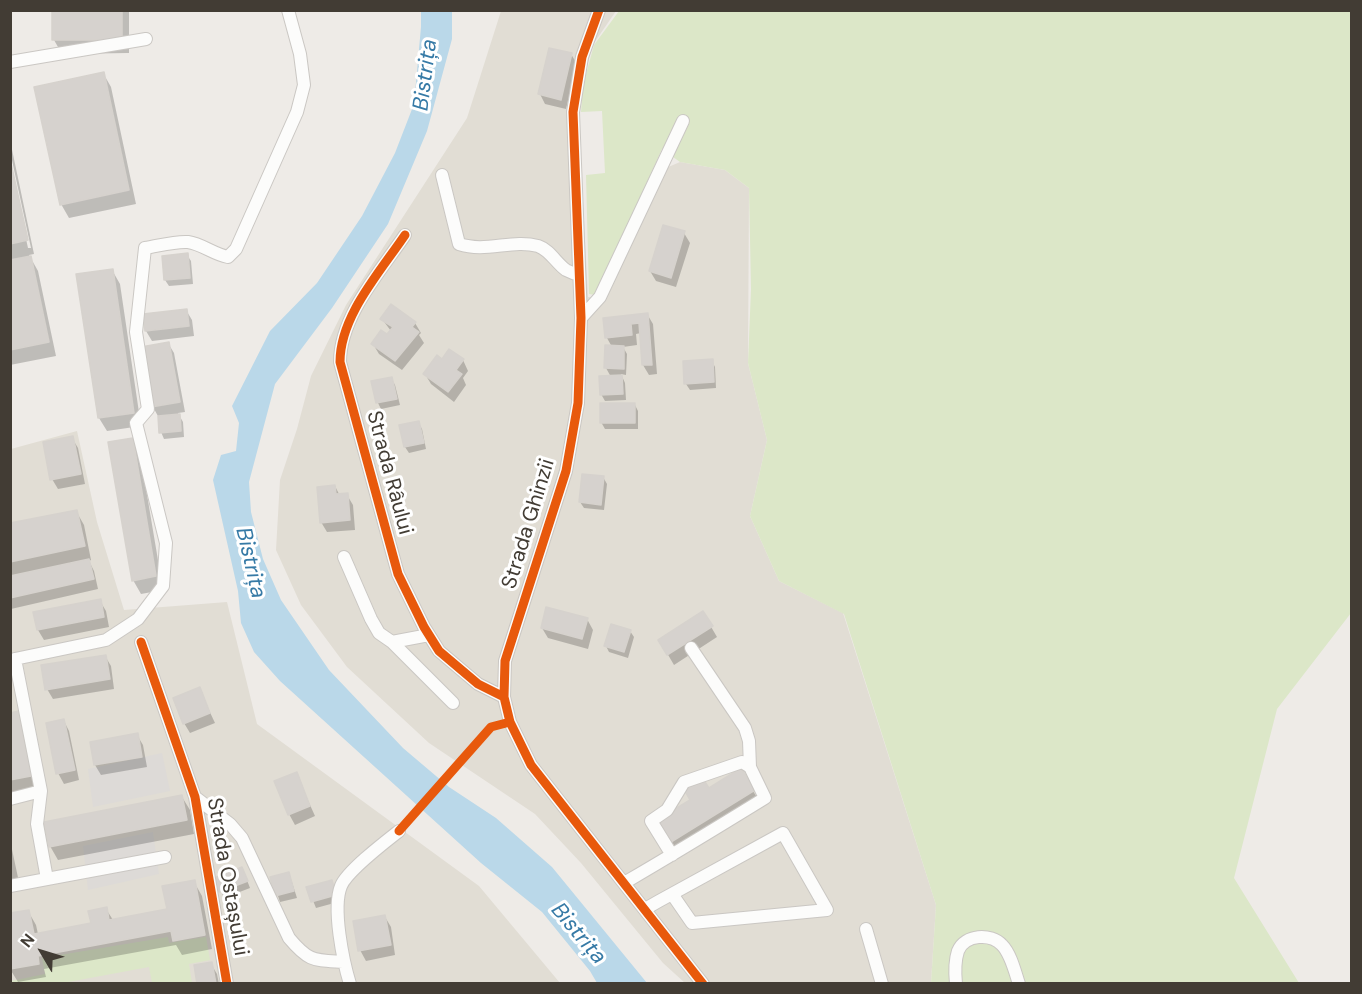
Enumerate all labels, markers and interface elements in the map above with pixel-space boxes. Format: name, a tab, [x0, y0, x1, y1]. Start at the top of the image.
water label: Bistrița	[409, 38, 443, 112]
street label: Strada Râului	[360, 408, 418, 538]
street label: Strada Ghinzii	[497, 456, 561, 592]
water label: Bistrița	[229, 525, 271, 601]
street label: Strada Ostașului	[201, 796, 253, 958]
water label: Bistrița	[545, 898, 611, 970]
north arrow	[12, 922, 72, 982]
text: N	[16, 930, 39, 952]

